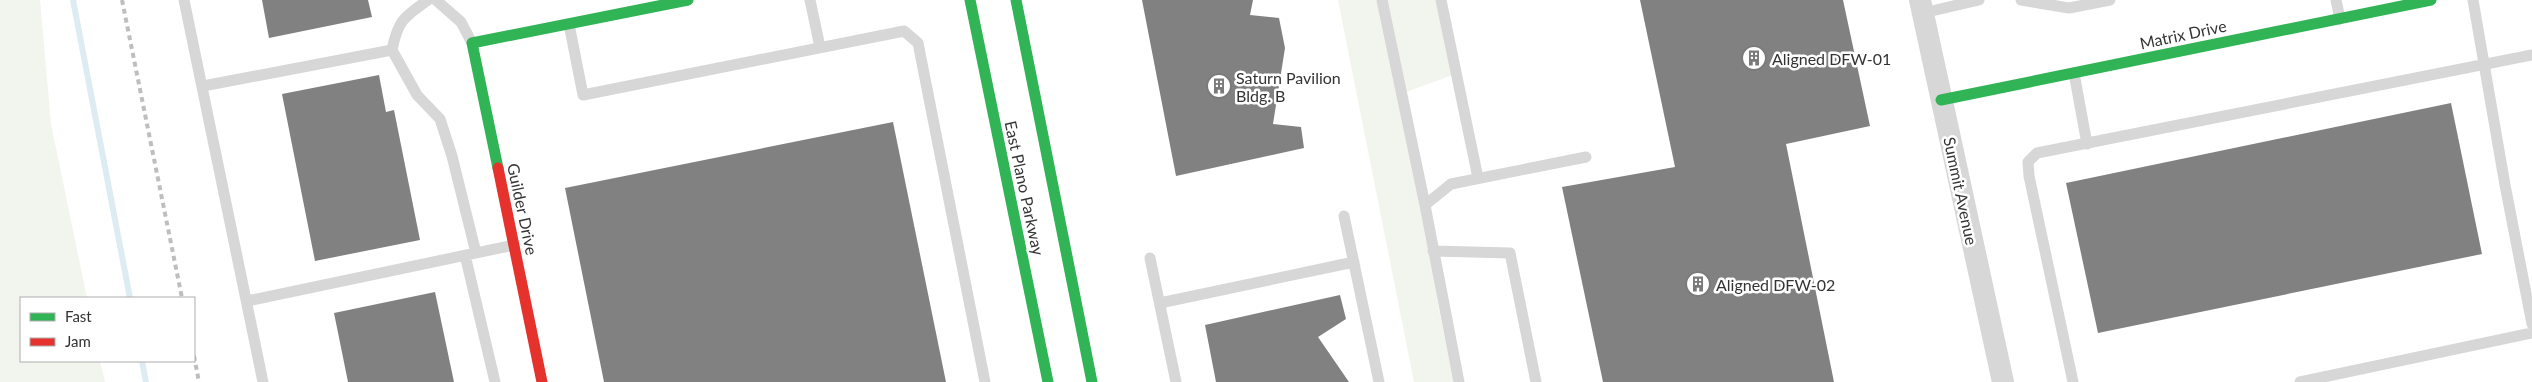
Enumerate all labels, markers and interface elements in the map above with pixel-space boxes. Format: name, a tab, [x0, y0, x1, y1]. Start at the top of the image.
street label: Matrix Drive	[2138, 16, 2228, 52]
building icon: Aligned DFW-01	[1741, 45, 1767, 71]
place label: Aligned DFW-01	[1772, 49, 1891, 68]
place label: Saturn Pavilion Bldg. B	[1236, 68, 1341, 105]
building icon: Saturn Pavilion Bldg. B	[1206, 73, 1232, 99]
street label: East Plano Parkway	[1001, 119, 1049, 258]
street label: Summit Avenue	[1940, 135, 1982, 247]
street label: Guilder Drive	[504, 161, 542, 257]
building icon: Aligned DFW-02	[1685, 271, 1711, 297]
place label: Aligned DFW-02	[1716, 275, 1835, 294]
legend	[20, 297, 195, 362]
text: Fast	[65, 307, 92, 325]
text: Jam	[65, 332, 91, 350]

